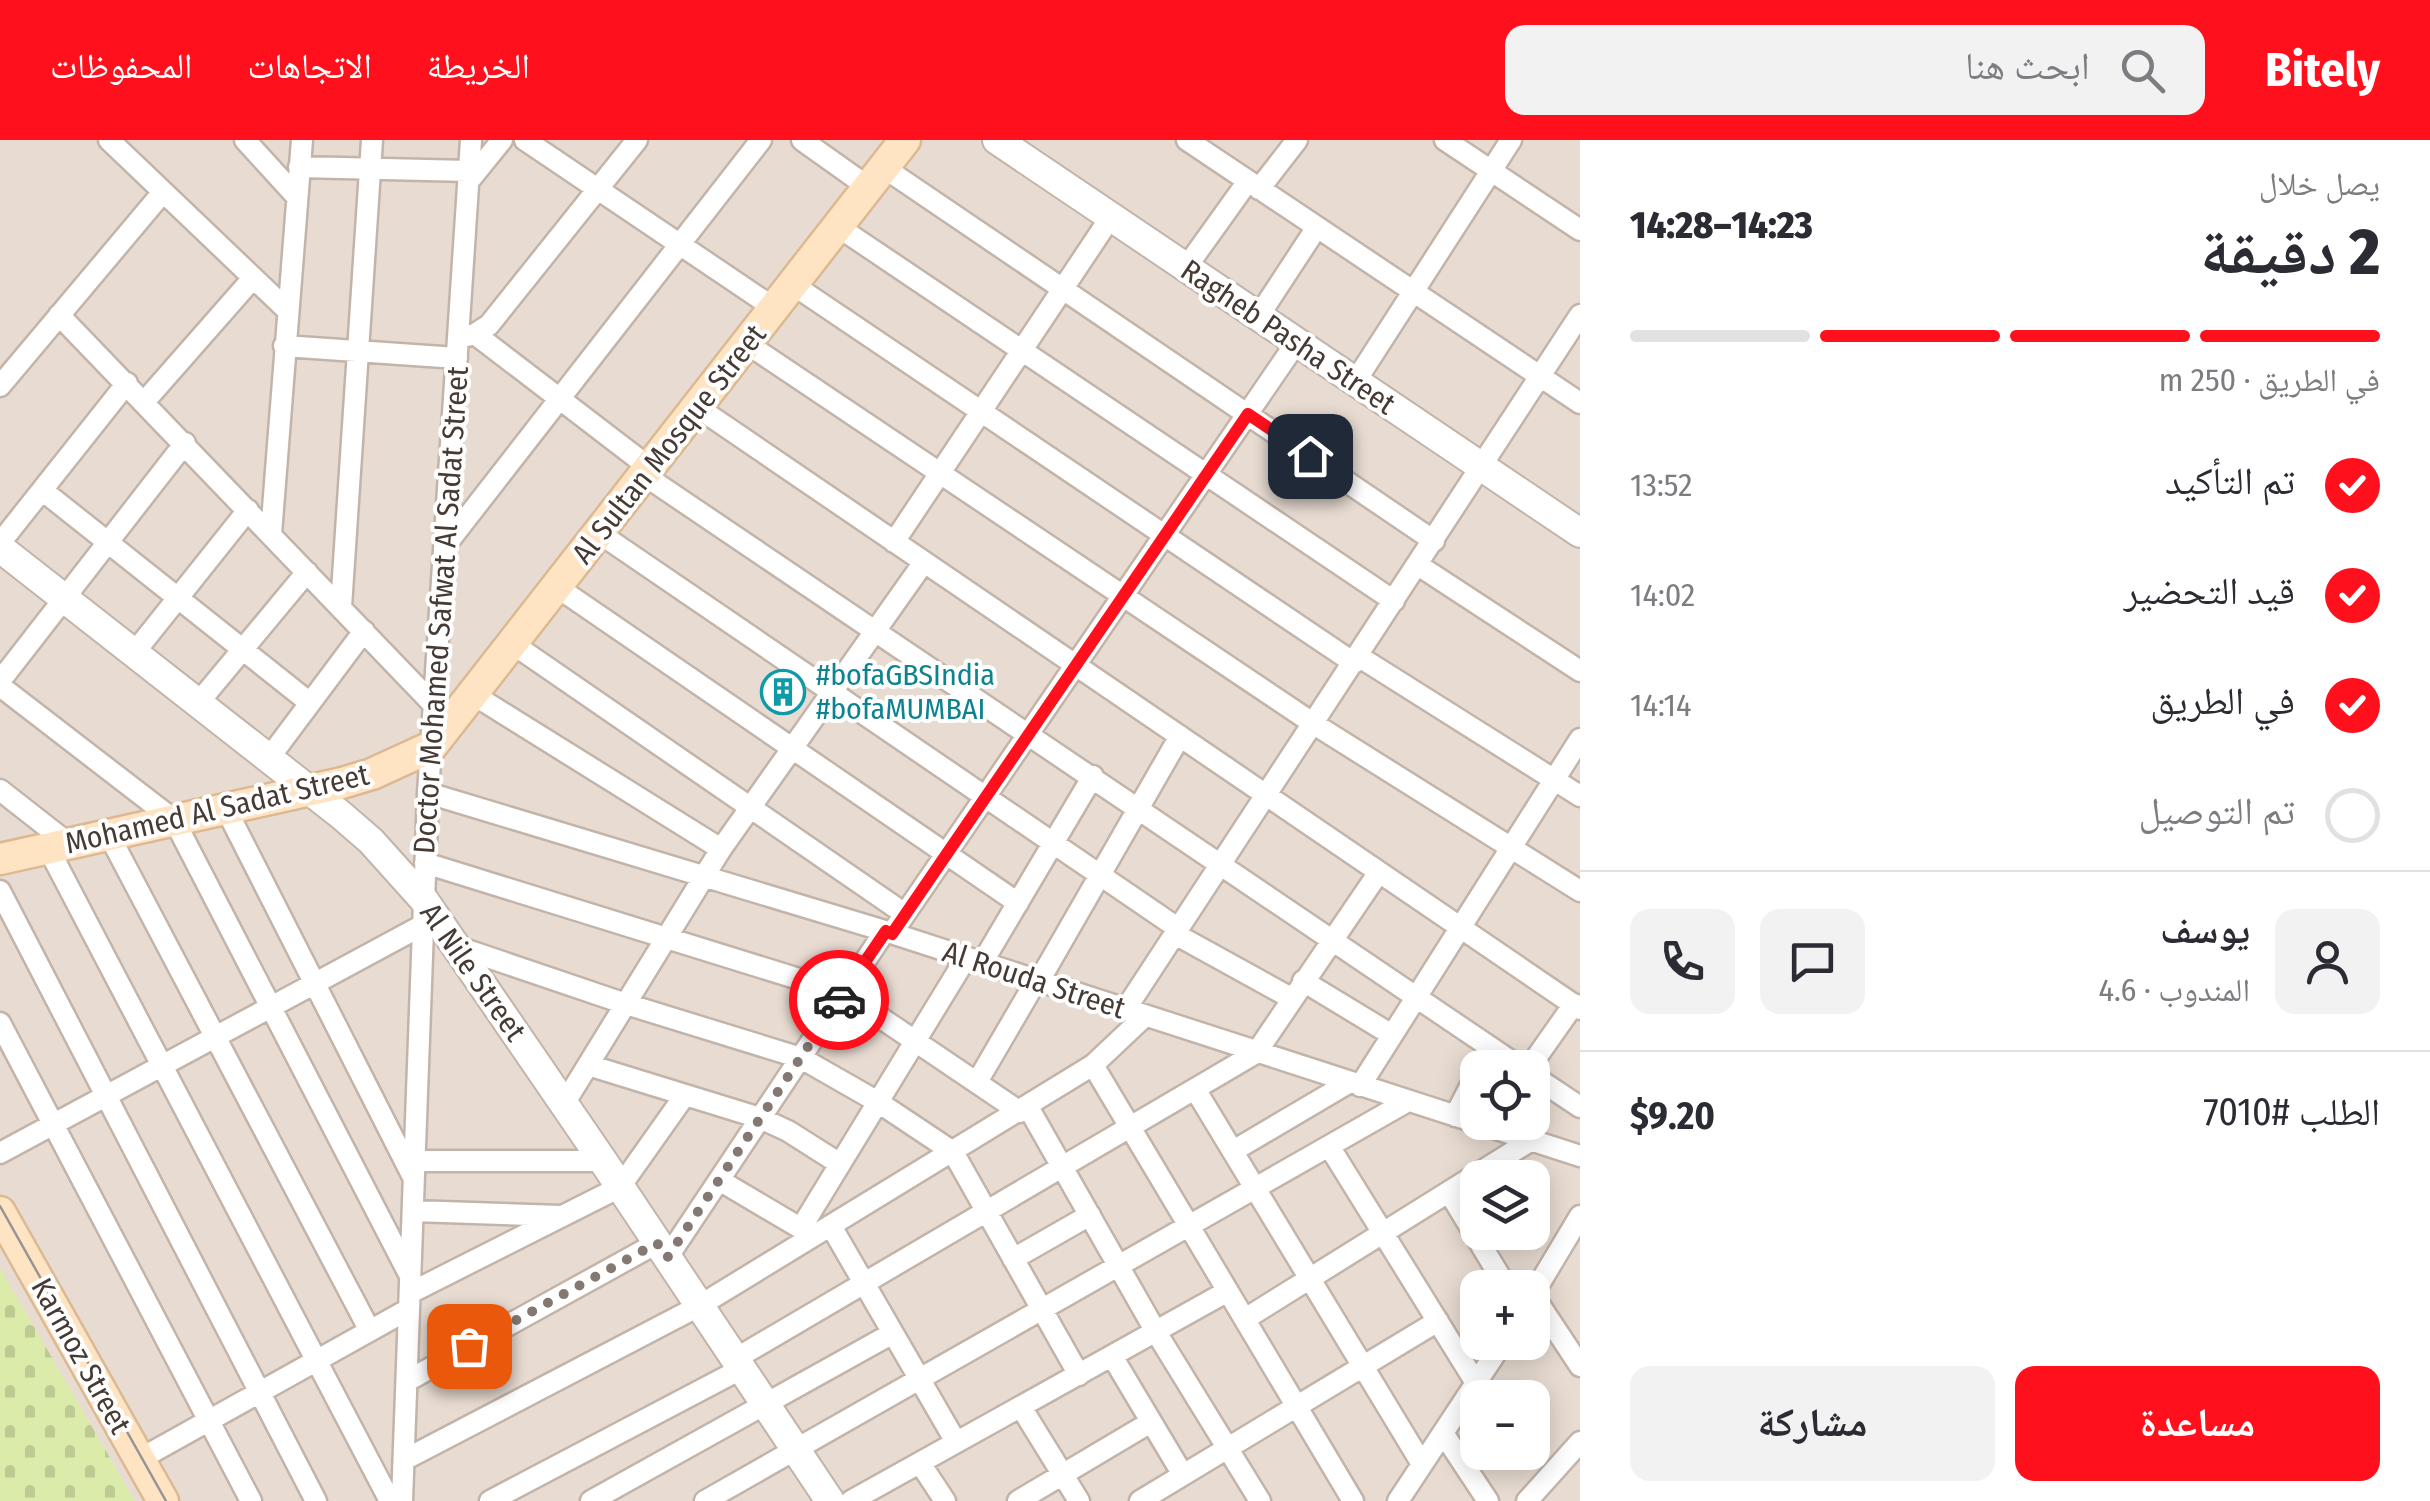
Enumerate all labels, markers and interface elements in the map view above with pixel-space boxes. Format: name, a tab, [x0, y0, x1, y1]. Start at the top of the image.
search box	[1505, 25, 2205, 115]
text: Bitely	[2265, 41, 2380, 99]
text: ابحث هنا	[1965, 43, 2090, 89]
icon: search	[2115, 43, 2170, 98]
text: المحفوظات	[50, 45, 192, 87]
text: الاتجاهات	[247, 45, 372, 87]
text: الخريطة	[427, 45, 530, 87]
text: يصل خلال	[2259, 165, 2380, 203]
text: 14:23–14:28	[1630, 202, 1813, 248]
text: 2 دقيقة	[2200, 213, 2380, 291]
street label: Ragheb Pasha Street	[1174, 252, 1402, 422]
street label: Al Sultan Mosque Street	[564, 317, 774, 571]
text: في الطريق · 250 m	[2159, 361, 2380, 399]
street label: Doctor Mohamed Safwat Al Sadat Street	[406, 365, 476, 855]
pin	[1268, 414, 1353, 499]
icon: home	[1283, 429, 1338, 484]
text: تم التأكيد	[2165, 458, 2295, 504]
icon: check	[2325, 458, 2380, 513]
text: 13:52	[1630, 466, 1692, 504]
text: قيد التحضير	[2124, 568, 2295, 614]
icon: check	[2325, 568, 2380, 623]
text: 14:02	[1630, 576, 1695, 614]
place label: #bofaGBSIndia #bofaMUMBAI	[816, 657, 995, 727]
building icon: #bofaGBSIndia #bofaMUMBAI	[760, 669, 806, 715]
text: في الطريق	[2150, 678, 2295, 724]
icon: check	[2325, 678, 2380, 733]
text: 14:14	[1630, 686, 1691, 724]
street label: Mohamed Al Sadat Street	[62, 757, 372, 861]
text: تم التوصيل	[2138, 788, 2295, 834]
street label: Al Nile Street	[412, 896, 534, 1048]
text: يوسف	[2160, 907, 2250, 953]
button: phone	[1630, 909, 1735, 1014]
button: chat	[1760, 909, 1865, 1014]
button: person	[2275, 909, 2380, 1014]
street label: Al Rouda Street	[938, 934, 1130, 1026]
courier	[789, 950, 889, 1050]
text: المندوب · 4.6	[2099, 971, 2250, 1009]
icon: car	[812, 973, 867, 1028]
map controls	[1460, 1050, 1550, 1470]
button: locate	[1460, 1050, 1550, 1140]
text: الطلب #7010	[2203, 1089, 2380, 1135]
text: $9.20	[1630, 1093, 1715, 1139]
button: layers	[1460, 1160, 1550, 1250]
button: +	[1460, 1270, 1550, 1360]
street label: Karmoz Street	[24, 1272, 139, 1440]
pin	[427, 1304, 512, 1389]
icon: bag	[442, 1319, 497, 1374]
button: مشاركة	[1630, 1366, 1995, 1481]
button: مساعدة	[2015, 1366, 2380, 1481]
button: −	[1460, 1380, 1550, 1470]

